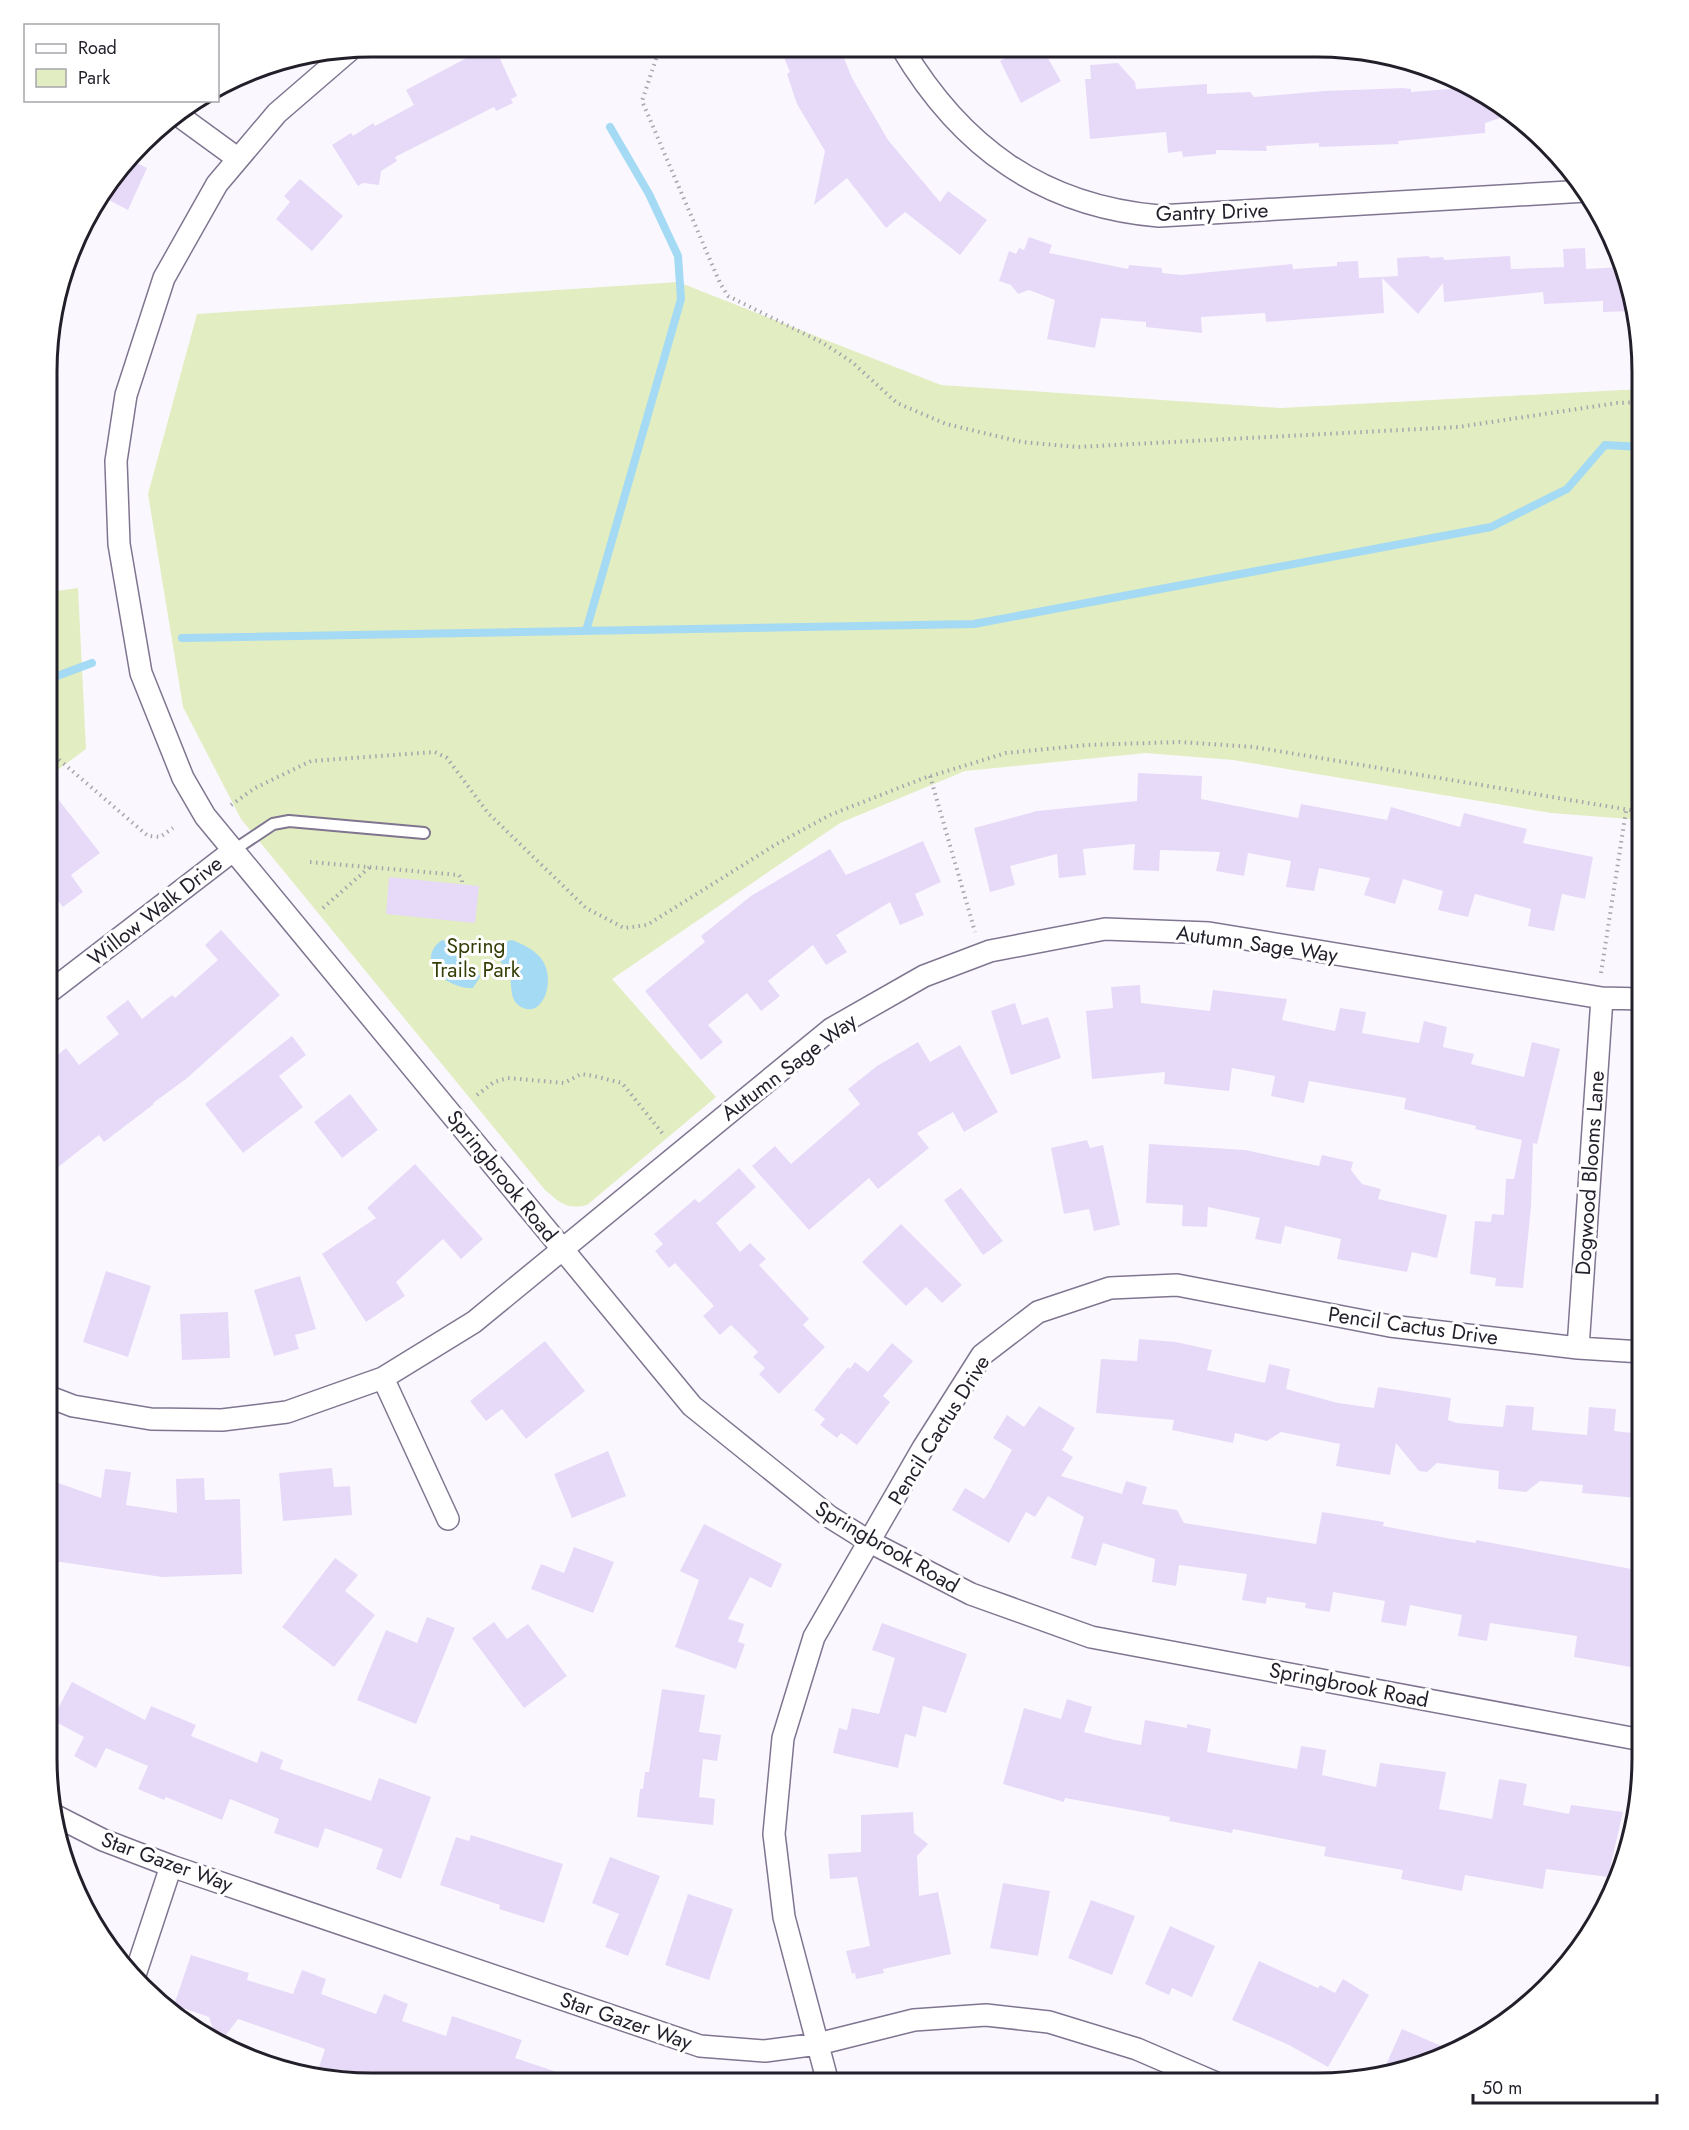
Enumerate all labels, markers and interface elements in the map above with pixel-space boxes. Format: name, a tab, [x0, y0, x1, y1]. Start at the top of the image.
legend	[24, 24, 219, 102]
text: Road	[78, 35, 117, 61]
text: Park	[78, 65, 110, 91]
street label: Gantry Drive	[1155, 195, 1269, 229]
street label: Willow Walk Drive	[81, 849, 229, 973]
street label: Autumn Sage Way	[1174, 918, 1340, 970]
park label: Spring Trails Park	[432, 931, 521, 985]
street label: Autumn Sage Way	[715, 1006, 864, 1128]
street label: Dogwood Blooms Lane	[1568, 1070, 1612, 1276]
street label: Springbrook Road	[439, 1104, 565, 1248]
street label: Pencil Cactus Drive	[1326, 1299, 1500, 1353]
street label: Pencil Cactus Drive	[881, 1349, 997, 1511]
street label: Springbrook Road	[809, 1494, 965, 1600]
street label: Springbrook Road	[1267, 1655, 1431, 1715]
street label: Star Gazer Way	[97, 1824, 238, 1900]
street label: Star Gazer Way	[556, 1984, 697, 2058]
scale bar	[1473, 2067, 1658, 2105]
text: 50 m	[1482, 2075, 1522, 2101]

